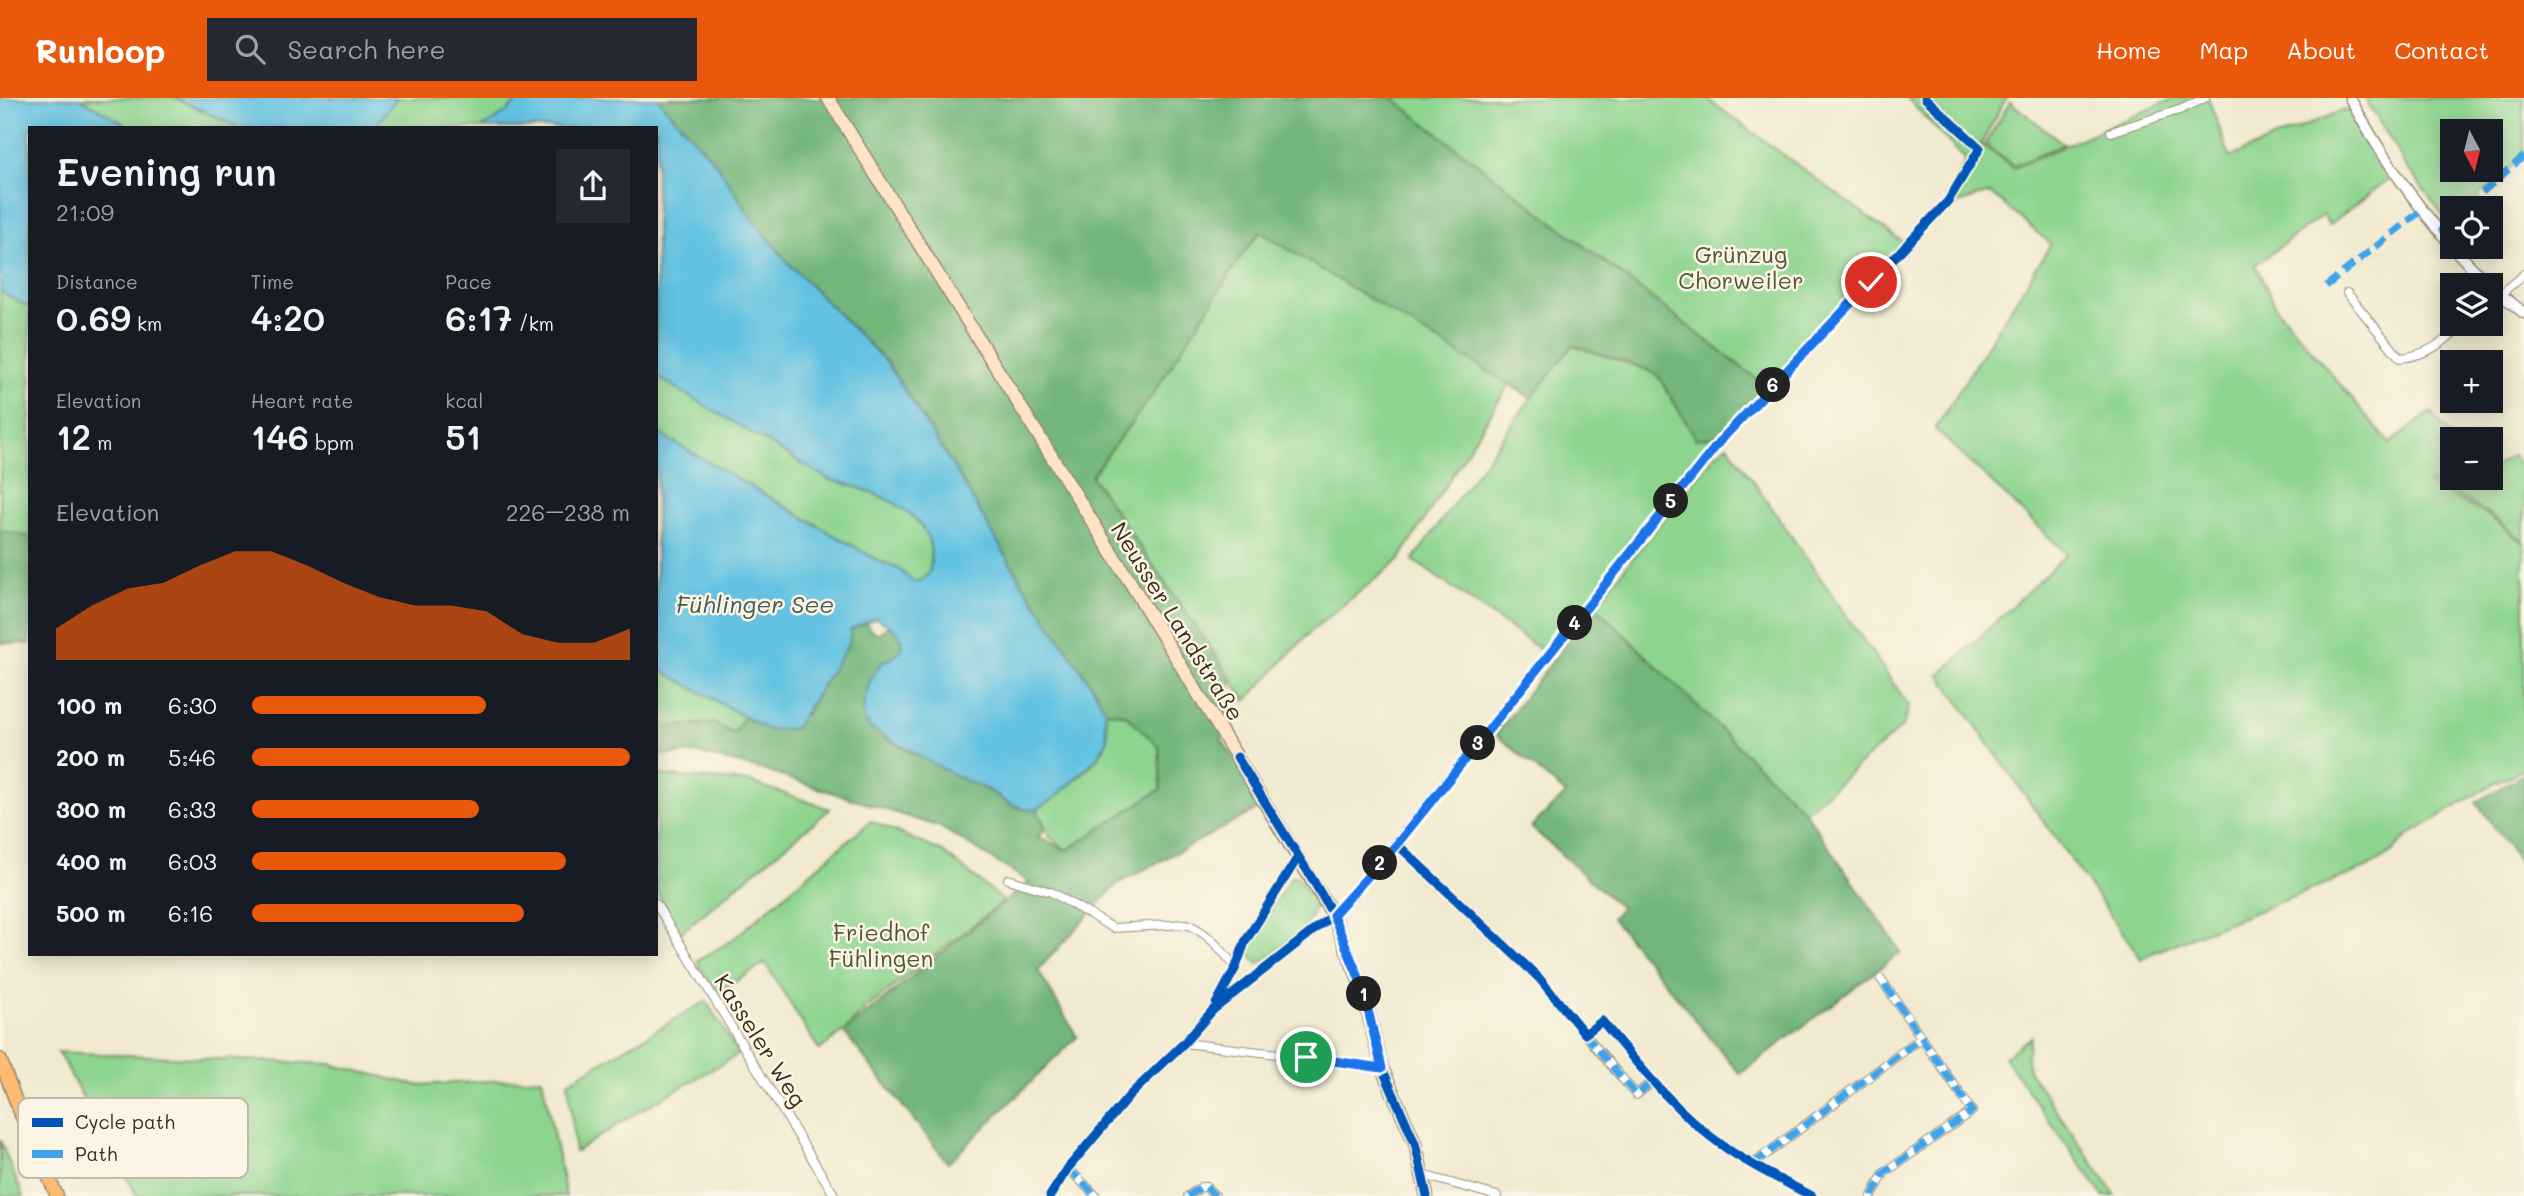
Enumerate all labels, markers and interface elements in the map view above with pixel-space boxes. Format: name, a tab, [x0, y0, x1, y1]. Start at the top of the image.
search box	[207, 18, 697, 81]
text: Runloop	[35, 28, 165, 71]
icon: search	[231, 30, 269, 68]
text: Search here	[287, 32, 446, 66]
text: Home	[2096, 34, 2161, 65]
text: Map	[2199, 34, 2248, 65]
text: About	[2286, 34, 2356, 65]
text: Contact	[2394, 34, 2489, 65]
north arrow	[2440, 119, 2502, 182]
map controls	[2440, 119, 2503, 490]
text: Evening run	[56, 146, 277, 196]
button: share	[556, 149, 630, 223]
button: locate	[2440, 196, 2503, 259]
text: 21:09	[56, 197, 114, 227]
park label: Grünzug Chorweiler	[1678, 239, 1804, 295]
pin	[1841, 252, 1901, 312]
icon: check	[1852, 263, 1890, 301]
text: Distance	[56, 269, 138, 294]
text: Time	[251, 269, 294, 294]
text: Pace	[445, 269, 492, 294]
button: layers	[2440, 273, 2503, 336]
text: 0.69	[56, 294, 131, 340]
text: 4:20	[251, 294, 325, 340]
text: 6:17	[445, 294, 513, 340]
text: km	[131, 311, 162, 336]
text: /km	[513, 311, 554, 336]
button: +	[2440, 350, 2503, 413]
pin: 6	[1756, 368, 1790, 402]
text: 6	[1767, 372, 1778, 397]
text: Elevation	[56, 388, 141, 413]
text: Heart rate	[251, 388, 353, 413]
text: kcal	[445, 388, 483, 413]
text: 12	[56, 413, 91, 459]
text: 146	[251, 413, 309, 459]
text: 51	[445, 413, 481, 459]
button: −	[2440, 427, 2503, 490]
text: m	[91, 430, 112, 455]
text: bpm	[309, 430, 354, 455]
pin: 5	[1654, 484, 1688, 518]
text: 5	[1665, 488, 1676, 513]
text: Elevation	[56, 497, 159, 527]
text: 226–238 m	[506, 497, 630, 527]
street label: Neusser Landstraße	[1105, 516, 1251, 726]
water label: Fühlinger See	[676, 588, 834, 619]
pin: 4	[1558, 606, 1592, 640]
text: 4	[1568, 610, 1581, 635]
text: 100 m	[56, 690, 122, 720]
text: 6:30	[168, 690, 217, 720]
pin: 3	[1460, 726, 1496, 760]
text: 3	[1472, 730, 1483, 755]
text: 200 m	[56, 742, 125, 772]
text: 5:46	[168, 742, 216, 772]
text: 300 m	[56, 794, 126, 824]
text: 6:33	[168, 794, 216, 824]
text: 400 m	[56, 846, 127, 876]
text: 6:03	[168, 846, 217, 876]
pin: 2	[1362, 846, 1398, 880]
text: 2	[1374, 850, 1385, 875]
text: 500 m	[56, 898, 126, 928]
text: 6:16	[168, 898, 213, 928]
park label: Friedhof Fühlingen	[829, 917, 933, 973]
street label: Kasseler Weg	[708, 968, 814, 1112]
pin: 1	[1346, 976, 1382, 1012]
text: 1	[1359, 981, 1368, 1006]
pin	[1276, 1027, 1336, 1087]
icon: arrive	[1287, 1038, 1325, 1076]
legend	[18, 1098, 248, 1178]
text: Cycle path	[75, 1109, 175, 1134]
text: Path	[75, 1141, 118, 1166]

